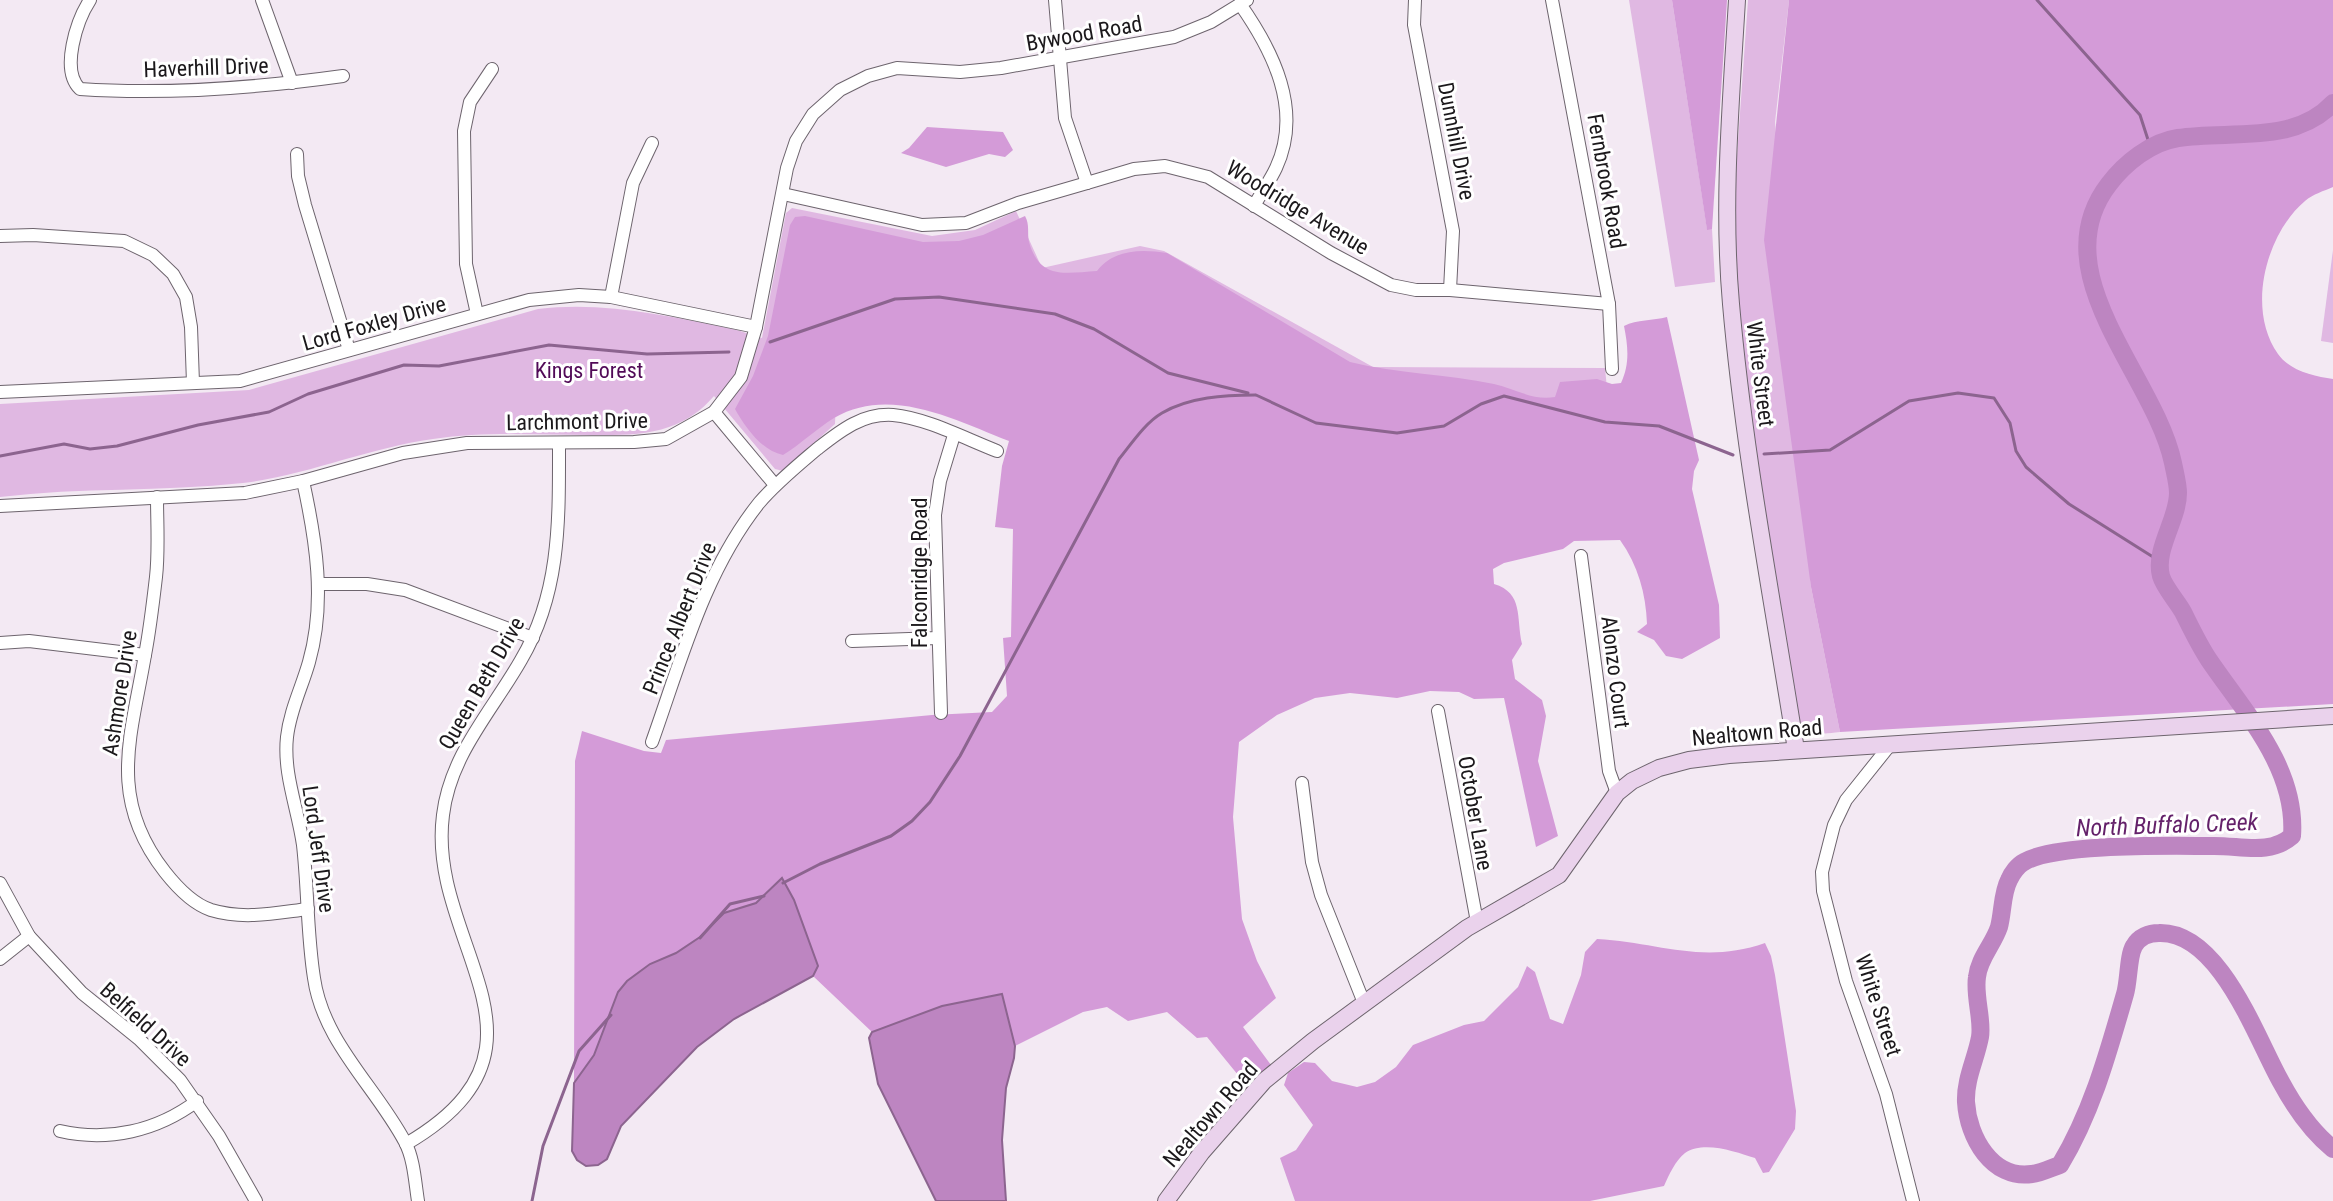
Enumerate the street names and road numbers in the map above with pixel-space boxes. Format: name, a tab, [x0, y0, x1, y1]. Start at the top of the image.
street label: Bywood Road	[1024, 11, 1144, 56]
street label: Haverhill Drive	[143, 53, 269, 82]
street label: Dunnhill Drive	[1433, 80, 1480, 202]
street label: Fernbrook Road	[1582, 112, 1631, 251]
street label: Woodridge Avenue	[1222, 155, 1373, 260]
street label: Lord Foxley Drive	[299, 291, 449, 356]
street label: White Street	[1742, 320, 1779, 428]
street label: Larchmont Drive	[506, 408, 648, 435]
street label: Falconridge Road	[907, 498, 932, 648]
street label: Prince Albert Drive	[638, 539, 721, 698]
street label: Queen Beth Drive	[433, 613, 529, 754]
street label: Alonzo Court	[1596, 614, 1635, 730]
street label: Ashmore Drive	[97, 629, 142, 758]
street label: Nealtown Road	[1691, 714, 1823, 751]
street label: October Lane	[1453, 754, 1498, 872]
street label: Lord Jeff Drive	[297, 784, 340, 914]
street label: White Street	[1850, 951, 1907, 1059]
street label: Belfield Drive	[95, 977, 196, 1072]
street label: Nealtown Road	[1158, 1057, 1263, 1172]

